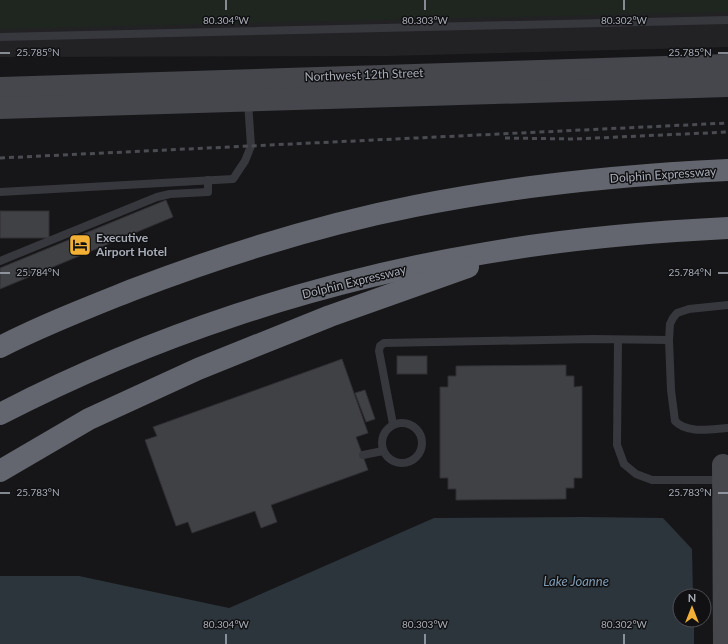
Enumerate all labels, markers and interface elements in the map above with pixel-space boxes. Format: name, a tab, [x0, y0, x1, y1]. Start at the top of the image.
text: 80.304°W	[203, 14, 250, 26]
text: 80.303°W	[402, 14, 449, 26]
text: 80.302°W	[601, 14, 648, 26]
text: 25.785°N	[16, 46, 60, 58]
text: 25.785°N	[668, 46, 712, 58]
street label: Northwest 12th Street	[304, 65, 424, 84]
street label: Dolphin Expressway	[609, 163, 717, 186]
place label: Executive Airport Hotel	[95, 230, 167, 259]
hotel icon: Executive Airport Hotel	[67, 232, 93, 258]
street label: Dolphin Expressway	[300, 261, 408, 302]
text: 25.784°N	[16, 266, 60, 278]
text: 25.784°N	[668, 266, 712, 278]
text: 25.783°N	[16, 486, 60, 498]
text: 25.783°N	[668, 486, 712, 498]
water label: Lake Joanne	[543, 573, 609, 589]
north arrow	[672, 588, 712, 628]
text: N	[688, 591, 696, 604]
text: 80.304°W	[203, 618, 250, 630]
text: 80.303°W	[402, 618, 449, 630]
text: 80.302°W	[601, 618, 648, 630]

